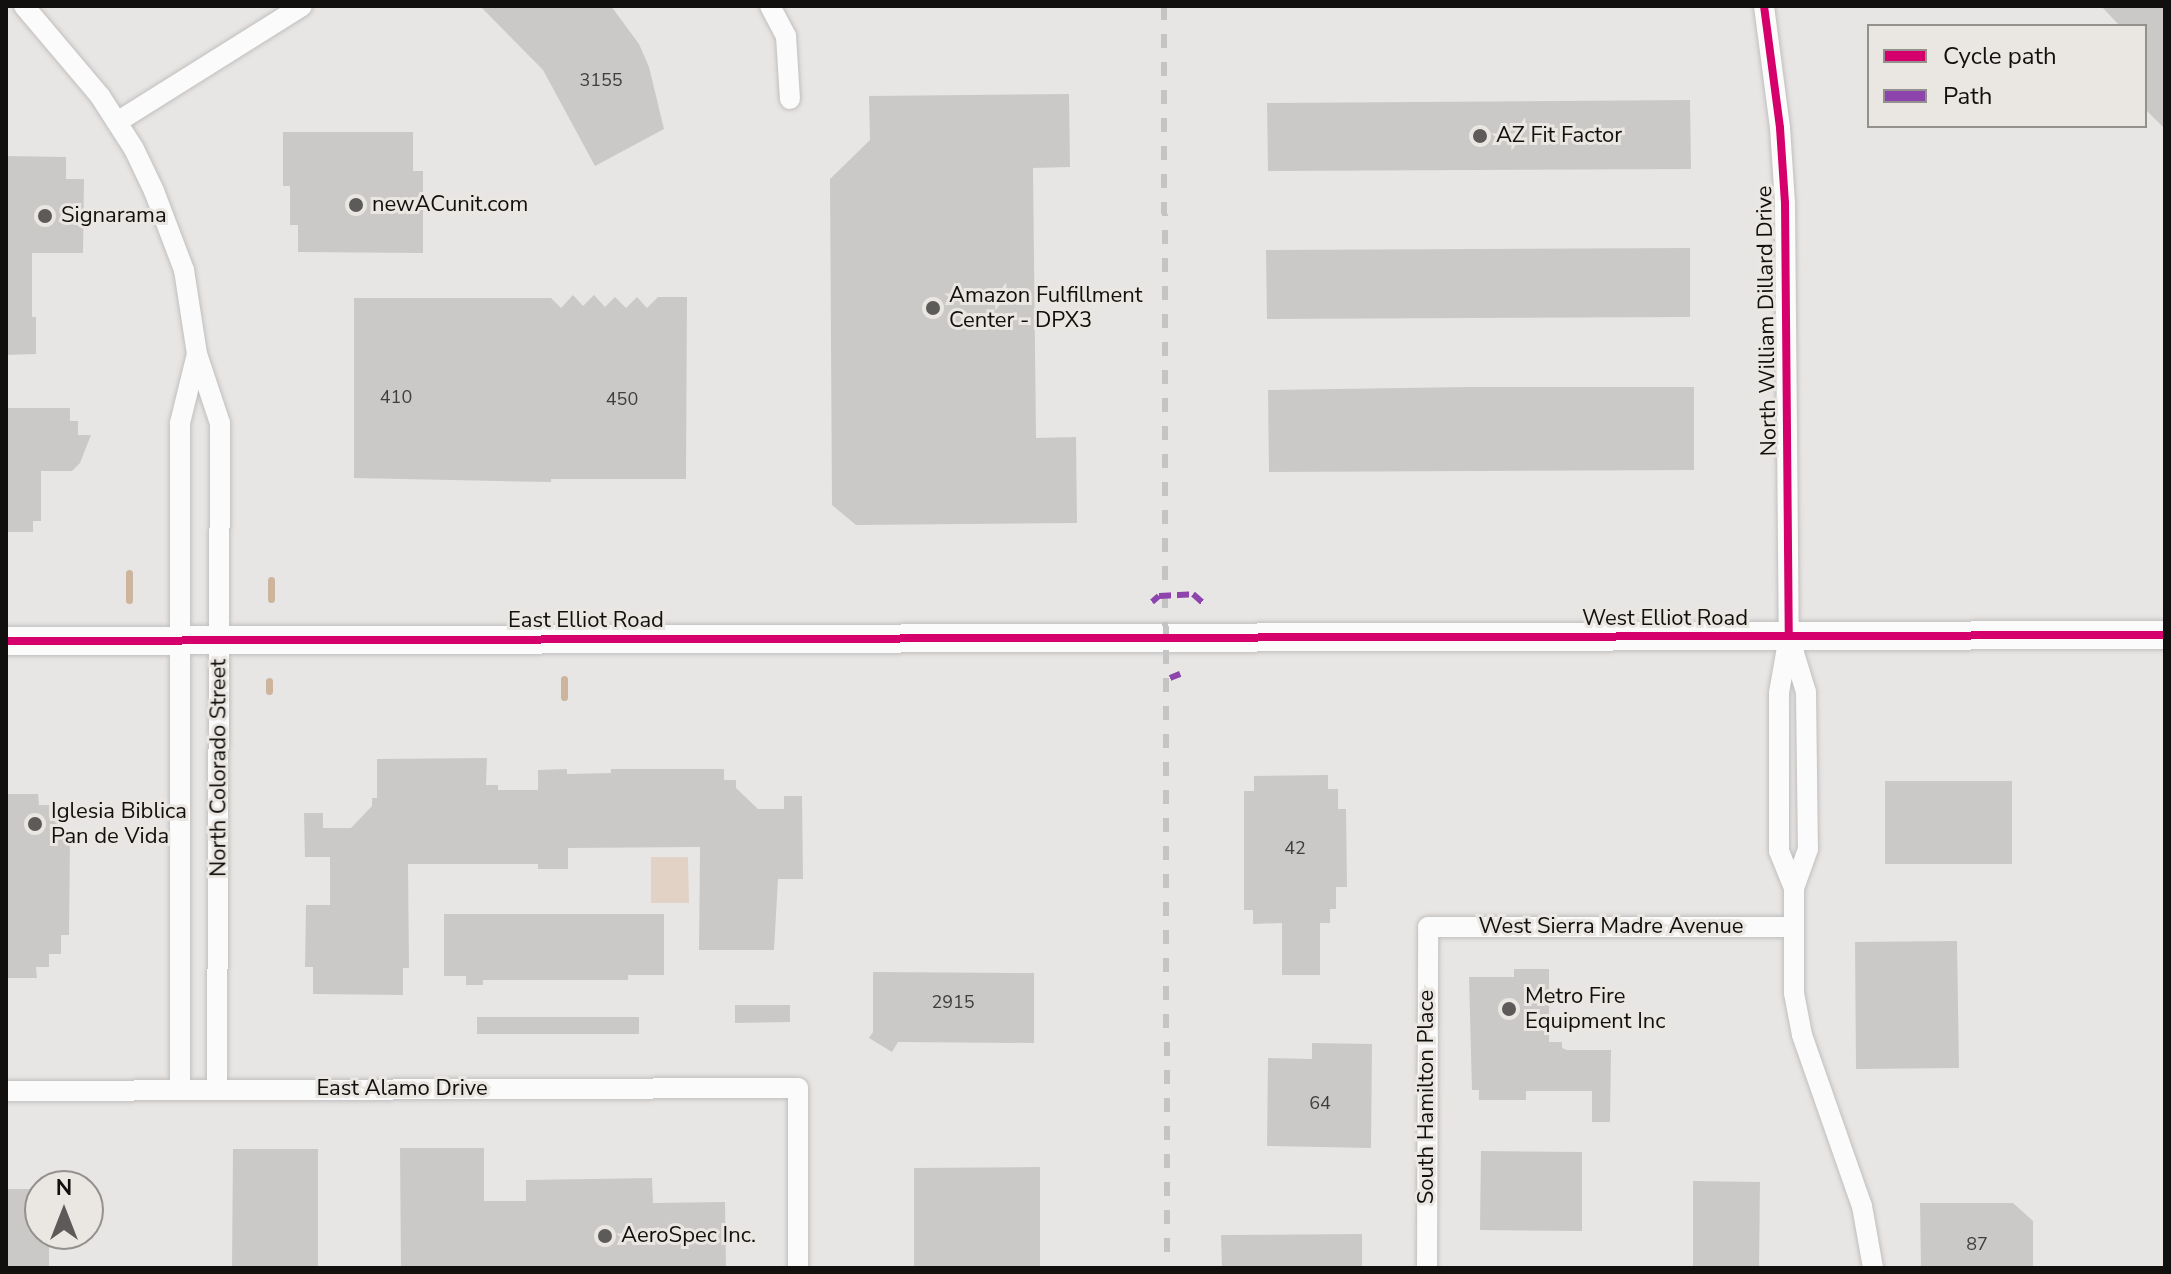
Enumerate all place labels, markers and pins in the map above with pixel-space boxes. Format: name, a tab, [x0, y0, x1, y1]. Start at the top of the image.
place label: AZ Fit Factor	[1496, 123, 1622, 149]
marker: AZ Fit Factor	[1471, 127, 1489, 145]
place label: newACunit.com	[372, 192, 528, 218]
marker: newACunit.com	[347, 196, 365, 214]
place label: Signarama	[61, 203, 167, 229]
marker: Signarama	[36, 207, 54, 225]
place label: Amazon Fulfillment Center - DPX3	[949, 282, 1142, 334]
marker: Amazon Fulfillment Center - DPX3	[924, 299, 942, 317]
place label: Iglesia Biblica Pan de Vida	[51, 798, 187, 850]
marker: Iglesia Biblica Pan de Vida	[26, 815, 44, 833]
place label: Metro Fire Equipment Inc	[1525, 983, 1666, 1034]
marker: Metro Fire Equipment Inc	[1500, 1000, 1518, 1018]
place label: AeroSpec Inc.	[621, 1223, 756, 1249]
marker: AeroSpec Inc.	[596, 1227, 614, 1245]

